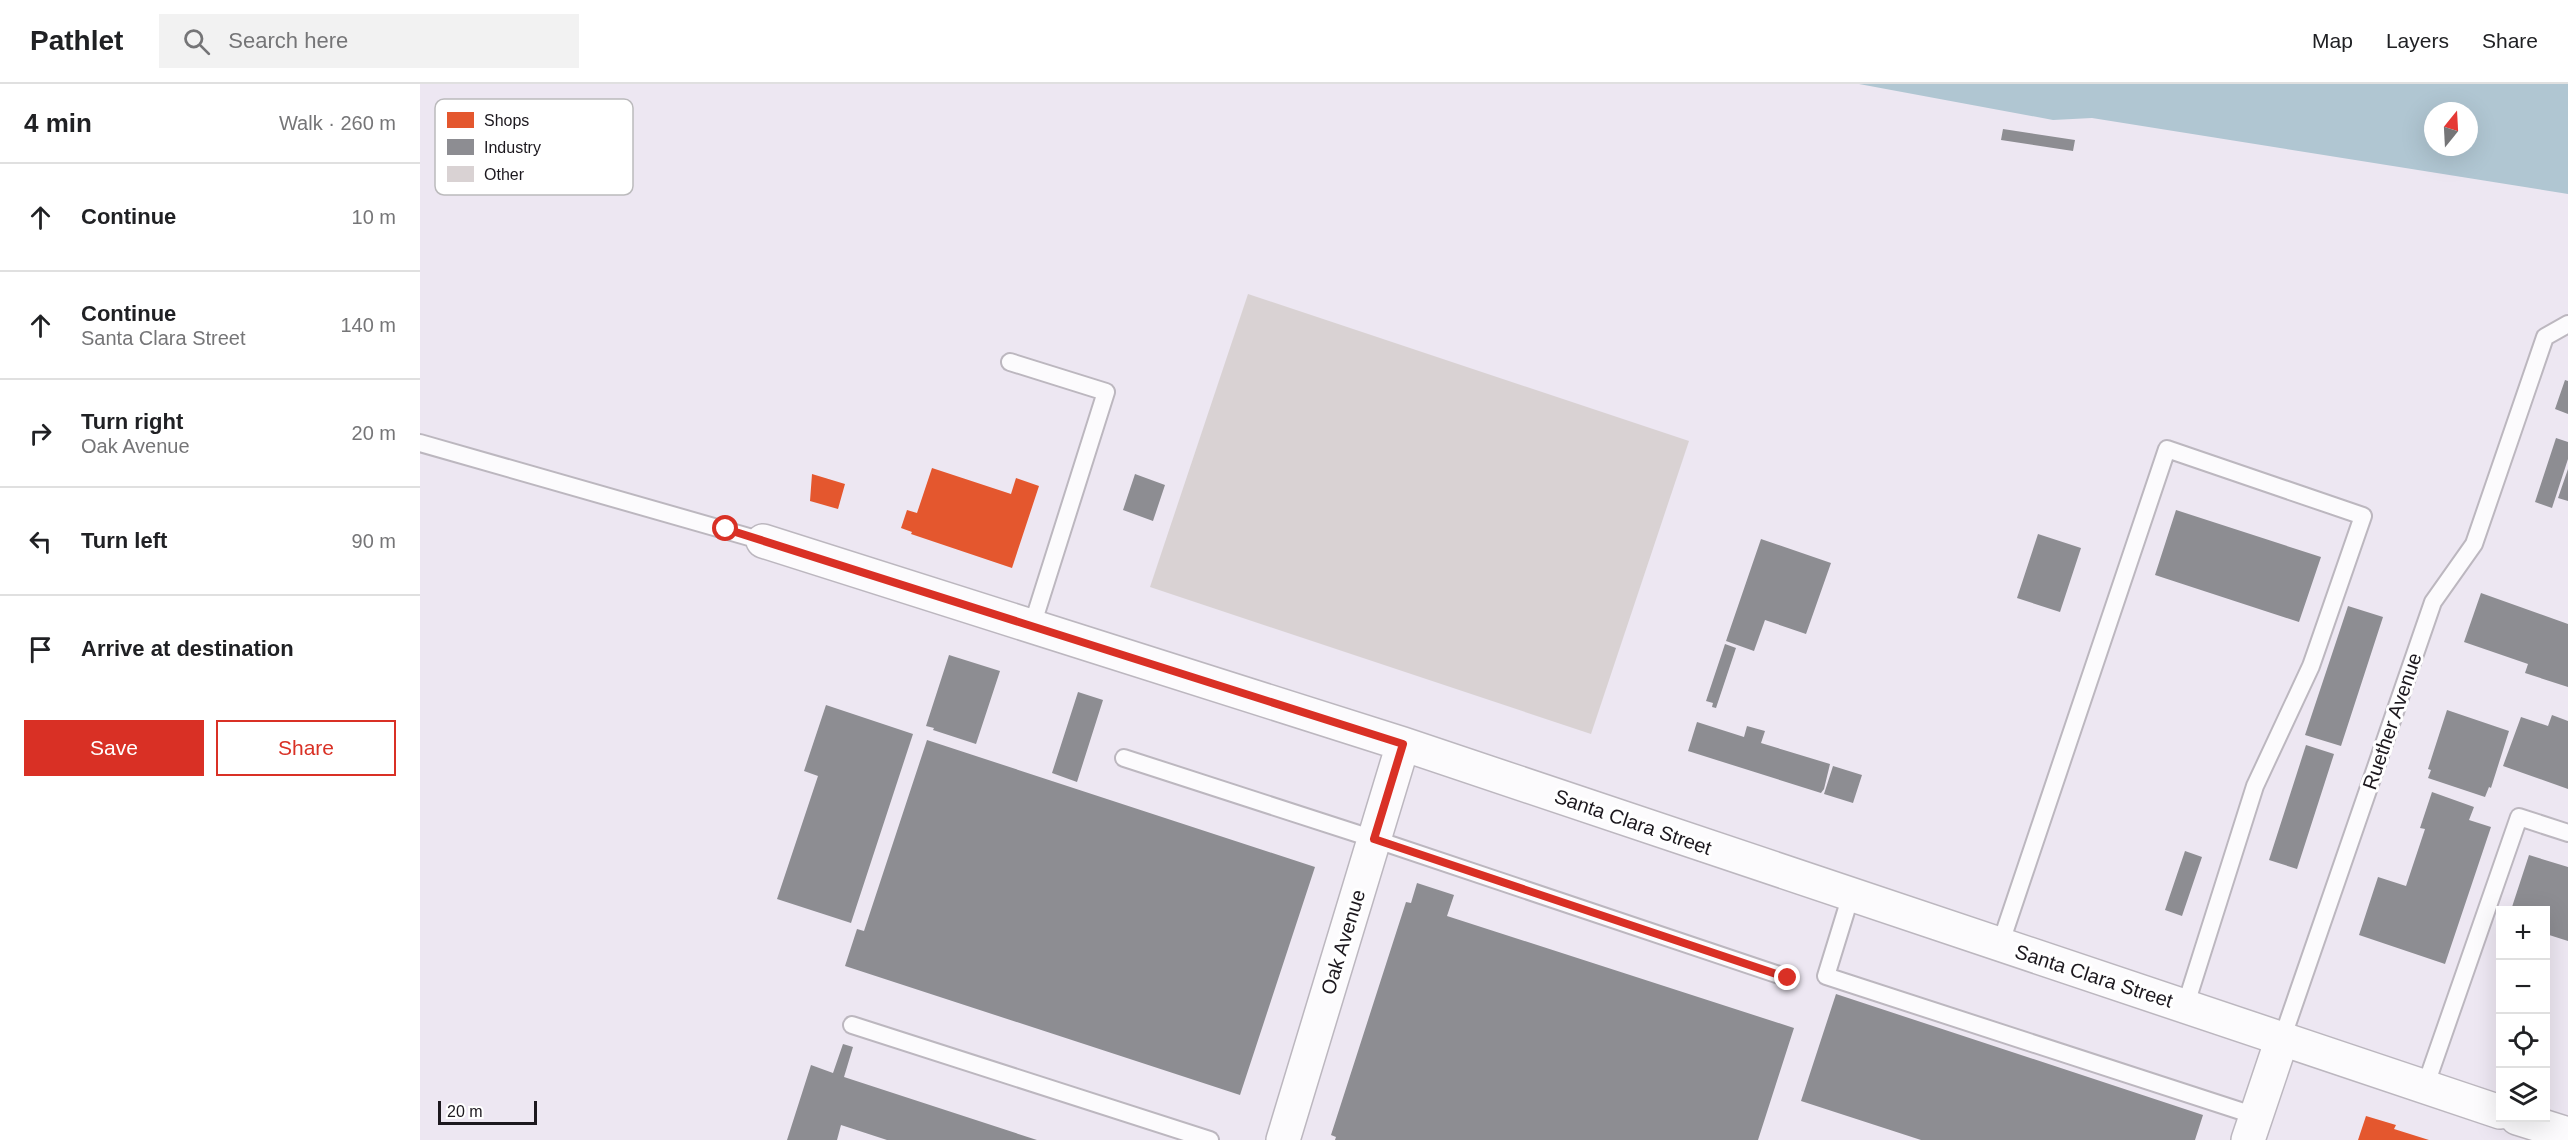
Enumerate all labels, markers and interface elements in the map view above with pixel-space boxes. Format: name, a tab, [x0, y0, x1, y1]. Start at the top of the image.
search box	[159, 14, 579, 68]
text: Pathlet	[30, 25, 123, 56]
icon: search	[180, 25, 213, 58]
text: Search here	[228, 28, 348, 53]
text: Map	[2312, 29, 2353, 52]
text: Layers	[2386, 29, 2449, 52]
text: Share	[2482, 29, 2538, 52]
legend	[435, 99, 633, 195]
north arrow	[2424, 102, 2478, 156]
text: 4 min	[24, 108, 92, 138]
text: Walk · 260 m	[279, 112, 396, 134]
text: Shops	[484, 112, 529, 129]
text: Industry	[484, 139, 541, 156]
text: Other	[484, 166, 525, 183]
icon: ahead	[24, 201, 57, 234]
text: Continue	[81, 204, 176, 229]
text: 10 m	[352, 206, 396, 228]
text: Continue	[81, 301, 176, 326]
icon: ahead	[24, 309, 57, 342]
text: 140 m	[340, 314, 396, 336]
text: Santa Clara Street	[81, 327, 246, 349]
text: Turn right	[81, 409, 183, 434]
icon: right	[24, 417, 57, 450]
text: 20 m	[352, 422, 396, 444]
text: Oak Avenue	[81, 435, 190, 457]
route start	[712, 515, 738, 541]
icon: left	[24, 525, 57, 558]
text: Turn left	[81, 528, 167, 553]
text: 90 m	[352, 530, 396, 552]
icon: arrive	[24, 633, 57, 666]
text: Arrive at destination	[81, 636, 294, 661]
street label: Ruether Avenue	[2358, 650, 2426, 792]
button: Save	[24, 720, 204, 776]
button: Share	[216, 720, 396, 776]
street label: Santa Clara Street	[1552, 785, 1715, 859]
street label: Oak Avenue	[1317, 887, 1369, 997]
map controls	[2496, 906, 2550, 1122]
button: +	[2496, 906, 2550, 960]
street label: Santa Clara Street	[2012, 940, 2176, 1012]
button: −	[2496, 960, 2550, 1014]
route end	[1774, 964, 1800, 990]
button: locate	[2496, 1014, 2550, 1068]
button: layers	[2496, 1068, 2550, 1122]
scale bar	[438, 1098, 537, 1126]
text: 20 m	[447, 1103, 483, 1120]

